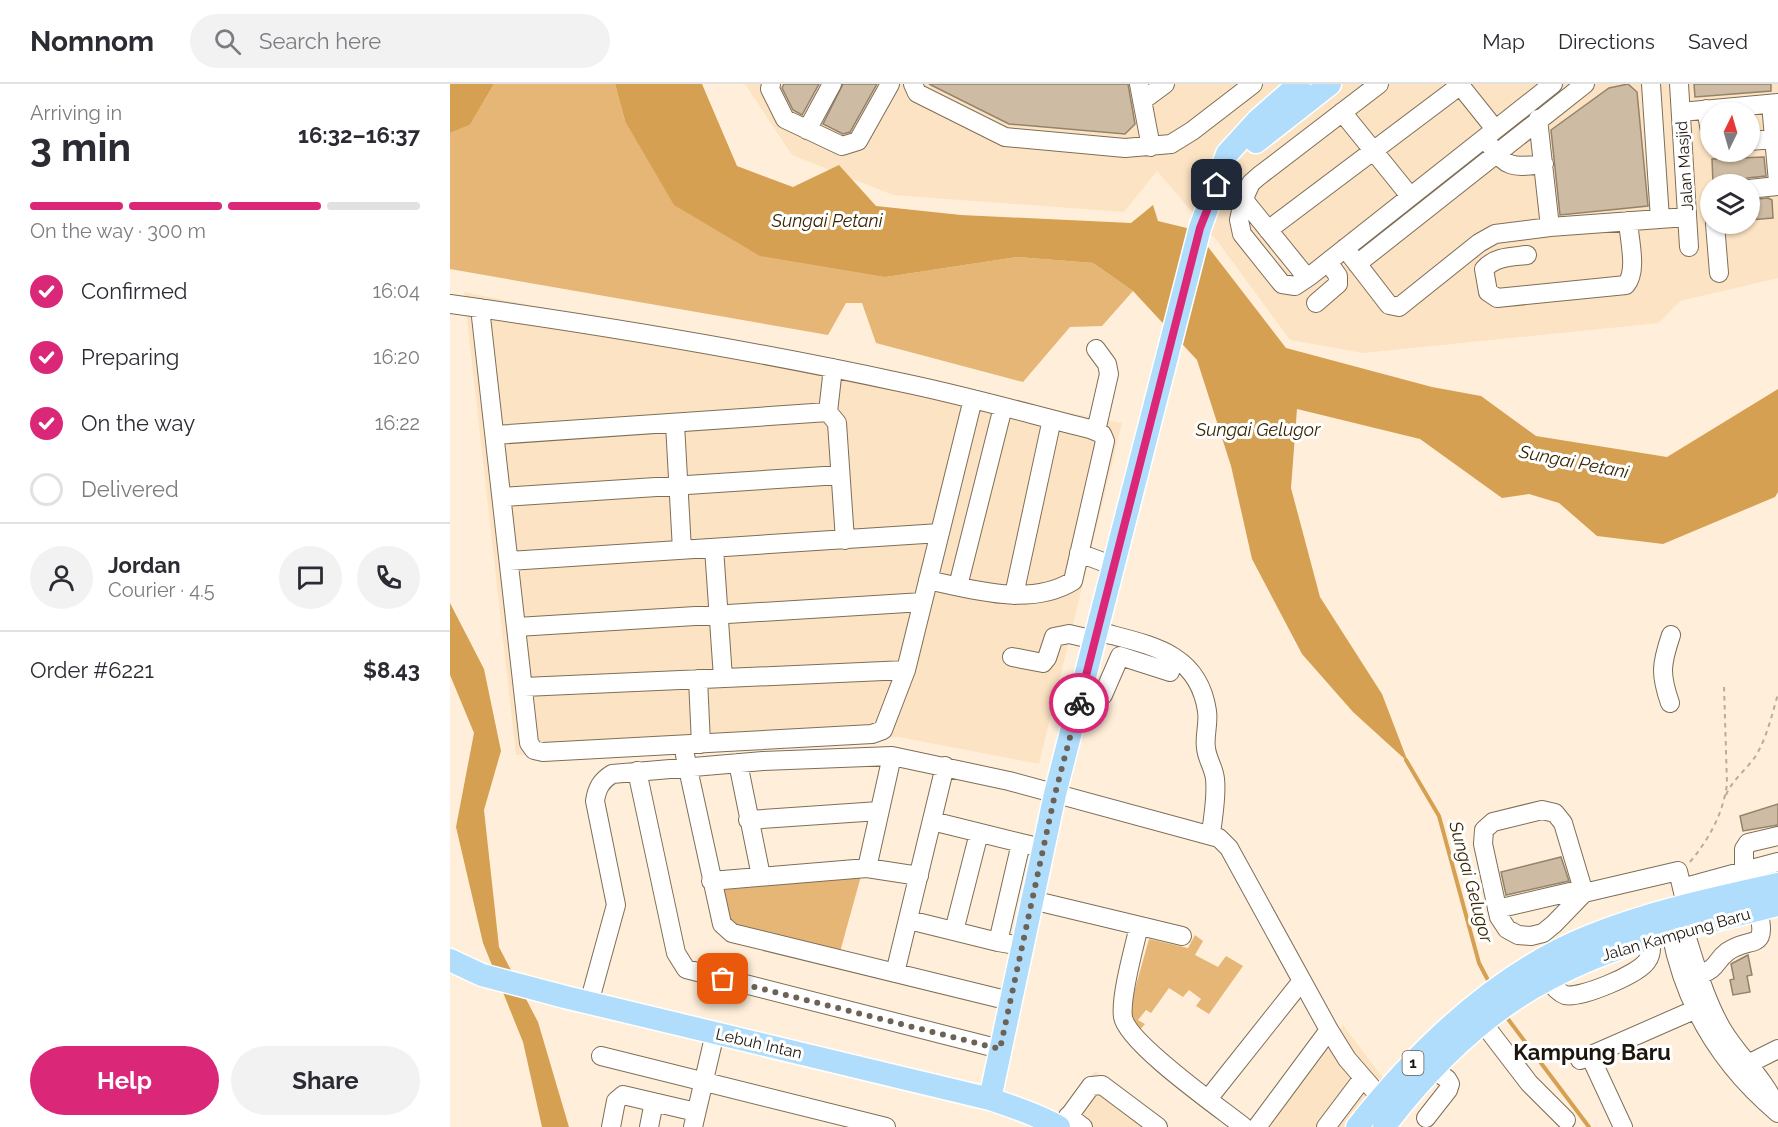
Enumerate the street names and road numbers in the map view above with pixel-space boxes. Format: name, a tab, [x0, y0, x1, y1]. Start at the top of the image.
street label: Jalan Masjid	[1672, 120, 1697, 212]
street label: Jalan Kampung Baru	[1600, 904, 1753, 965]
street label: Lebuh Intan	[714, 1024, 804, 1063]
road number: 1	[1402, 1051, 1424, 1075]

